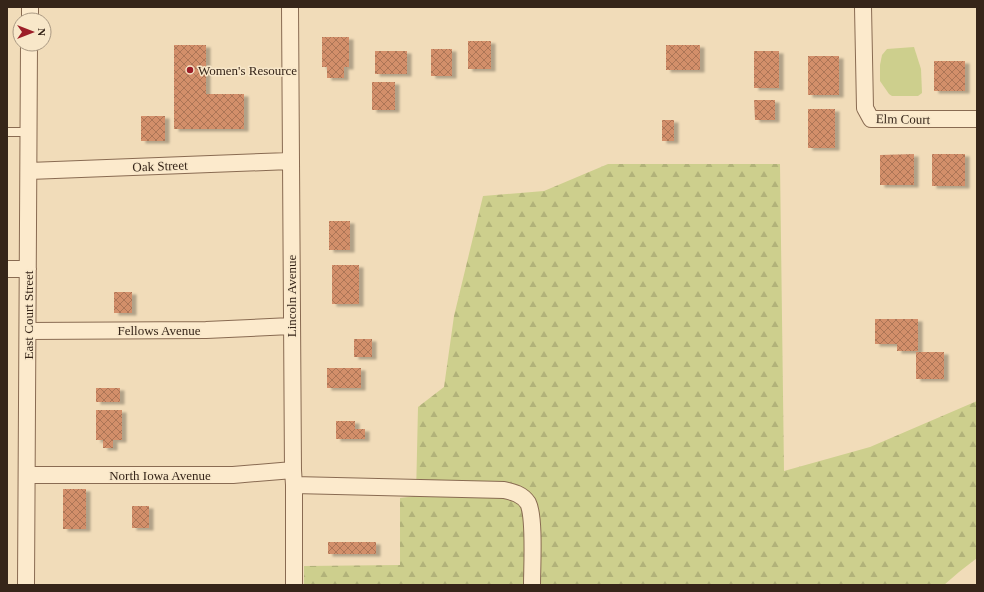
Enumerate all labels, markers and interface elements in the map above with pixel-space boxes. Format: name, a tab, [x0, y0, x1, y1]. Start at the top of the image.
north arrow	[12, 12, 52, 52]
text: N	[36, 28, 48, 36]
place label: Women's Resource	[198, 63, 297, 78]
marker: Women's Resource	[185, 65, 195, 75]
street label: Elm Court	[876, 111, 931, 127]
street label: Oak Street	[132, 158, 188, 174]
street label: Lincoln Avenue	[284, 255, 299, 337]
street label: East Court Street	[21, 270, 36, 359]
street label: Fellows Avenue	[117, 323, 201, 338]
street label: North Iowa Avenue	[109, 468, 211, 483]

